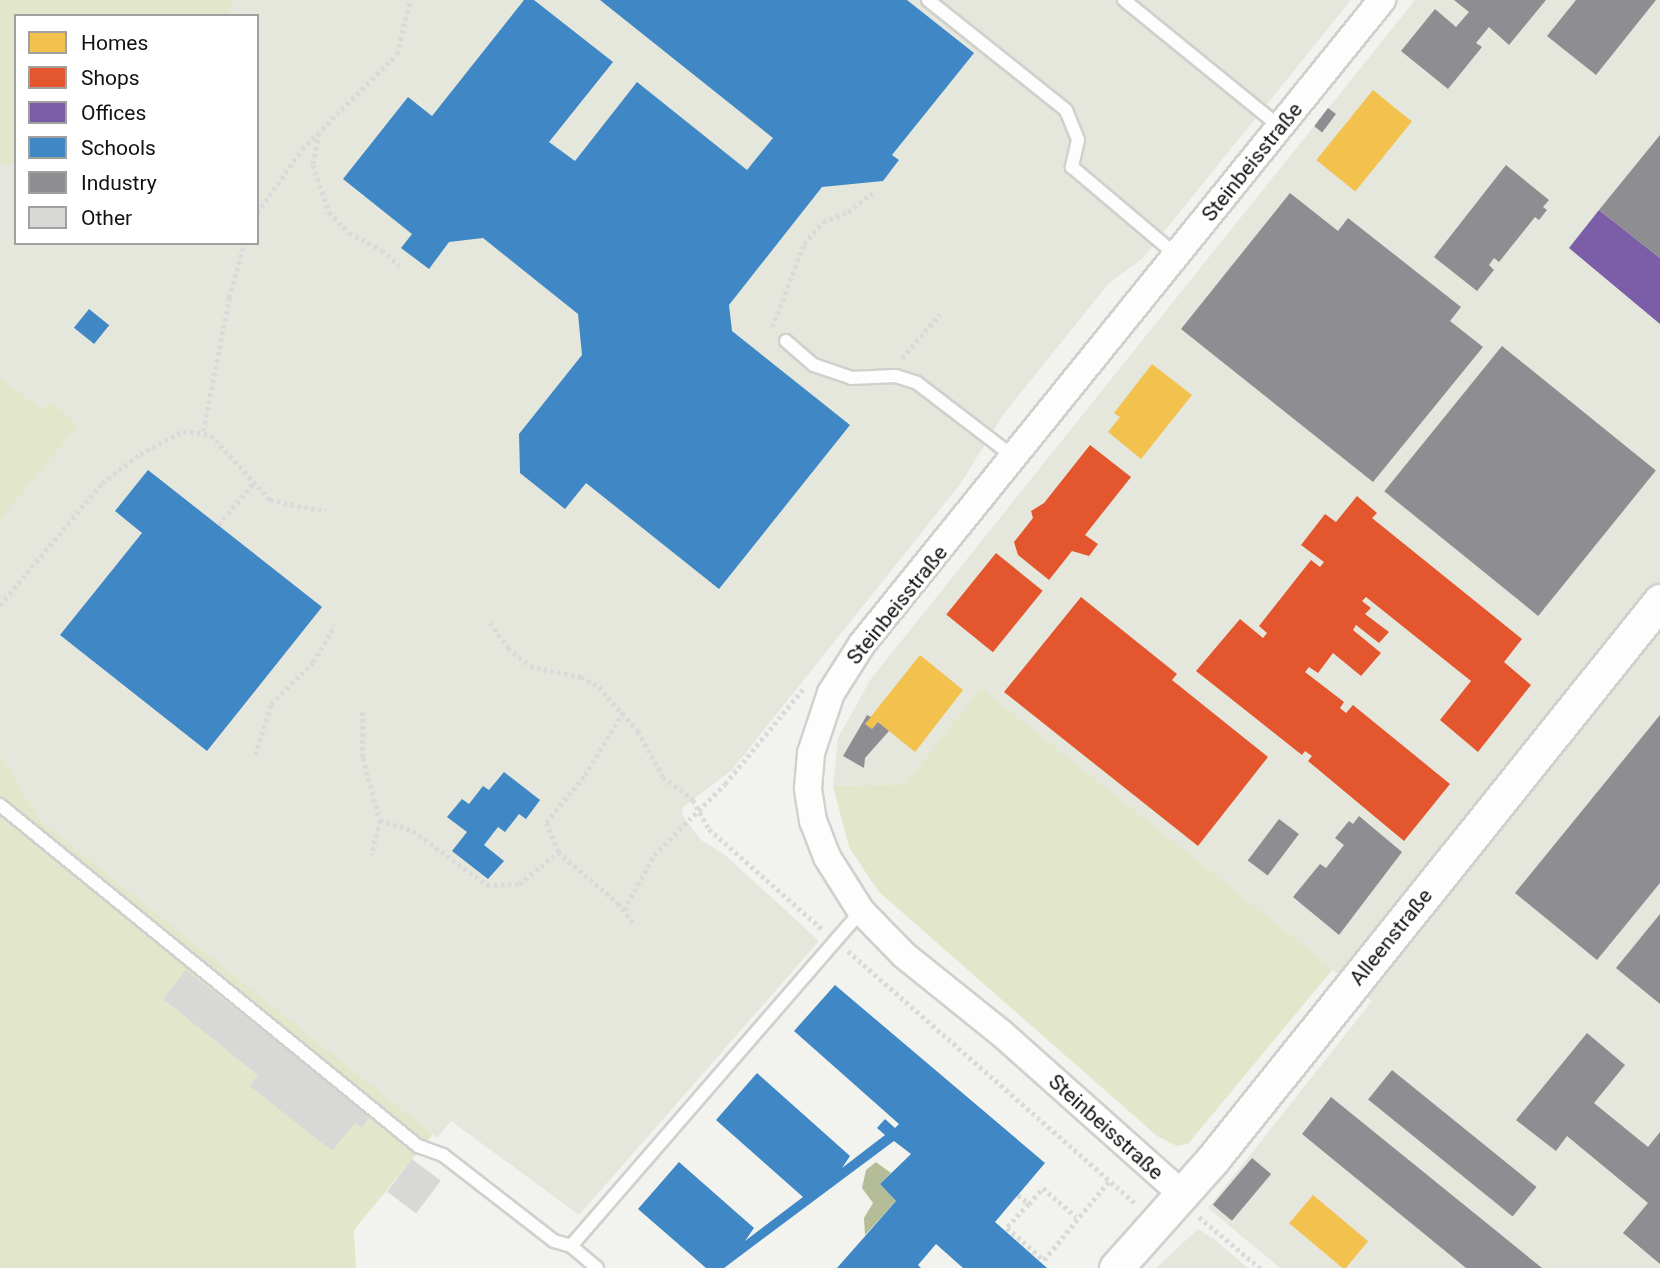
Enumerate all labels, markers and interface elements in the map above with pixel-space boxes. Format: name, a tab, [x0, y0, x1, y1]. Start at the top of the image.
legend	[14, 14, 259, 245]
text: Homes	[81, 31, 148, 55]
text: Shops	[81, 66, 140, 90]
street label: Steinbeisstraße	[1196, 98, 1308, 226]
text: Offices	[81, 101, 146, 125]
text: Schools	[81, 136, 156, 160]
text: Industry	[81, 171, 157, 195]
text: Other	[81, 206, 132, 230]
street label: Steinbeisstraße	[841, 541, 953, 669]
street label: Alleenstraße	[1344, 884, 1438, 990]
street label: Steinbeisstraße	[1044, 1069, 1168, 1185]

